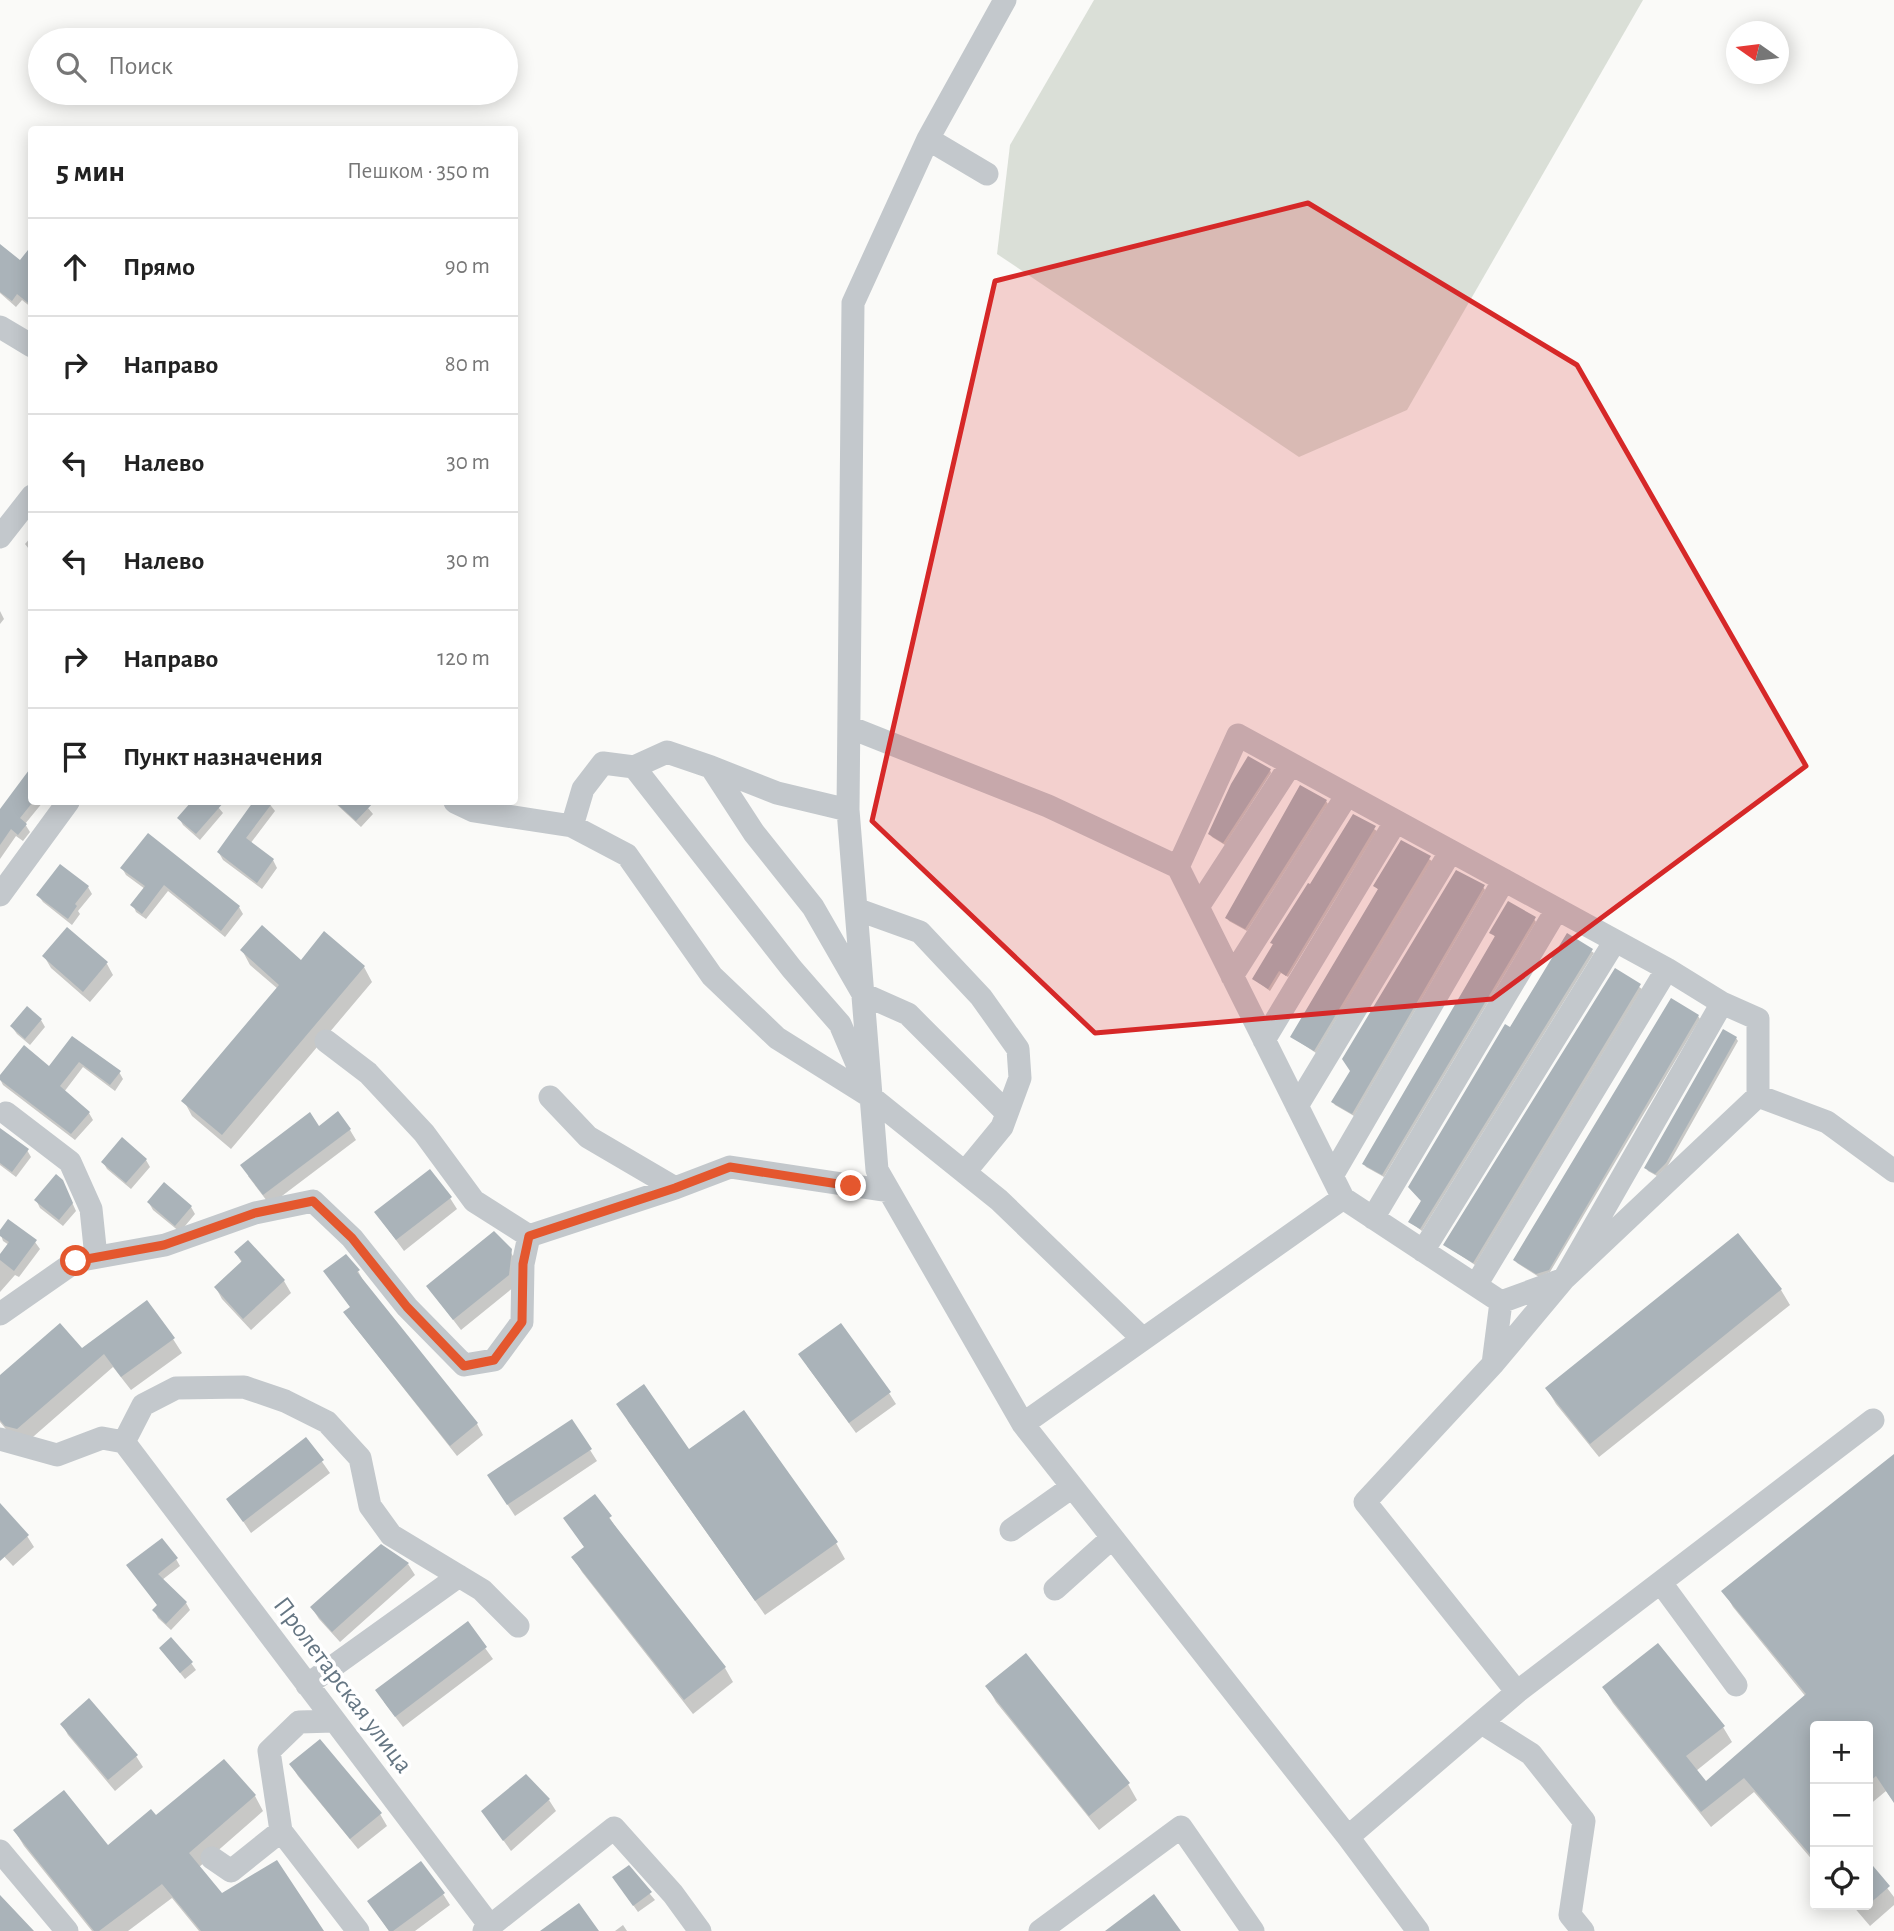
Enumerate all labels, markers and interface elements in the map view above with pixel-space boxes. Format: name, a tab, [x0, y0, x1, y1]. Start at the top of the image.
north arrow	[1726, 21, 1789, 84]
search box	[28, 28, 518, 105]
icon: search	[52, 48, 90, 86]
text: Поиск	[108, 53, 173, 79]
text: 5 мин	[56, 157, 125, 187]
text: Пешком · 350 m	[347, 160, 490, 183]
icon: ahead	[56, 248, 94, 286]
text: Прямо	[123, 254, 195, 280]
text: 90 m	[445, 255, 490, 278]
icon: right	[56, 346, 94, 384]
text: Направо	[123, 352, 218, 378]
text: 80 m	[445, 353, 490, 376]
icon: left	[56, 444, 94, 482]
text: Налево	[123, 450, 204, 476]
text: 30 m	[446, 451, 490, 474]
icon: left	[56, 542, 94, 580]
text: Налево	[123, 548, 204, 574]
text: 30 m	[446, 549, 490, 572]
icon: right	[56, 640, 94, 678]
text: Направо	[123, 646, 218, 672]
text: 120 m	[437, 647, 490, 670]
icon: arrive	[56, 738, 94, 776]
text: Пункт назначения	[123, 744, 323, 770]
route end	[835, 1170, 866, 1201]
route start	[60, 1245, 91, 1276]
street label: Пролетарская улица	[269, 1592, 418, 1778]
map controls	[1810, 1721, 1873, 1910]
button: +	[1810, 1721, 1873, 1784]
button: −	[1810, 1784, 1873, 1847]
button: locate	[1810, 1847, 1873, 1910]

